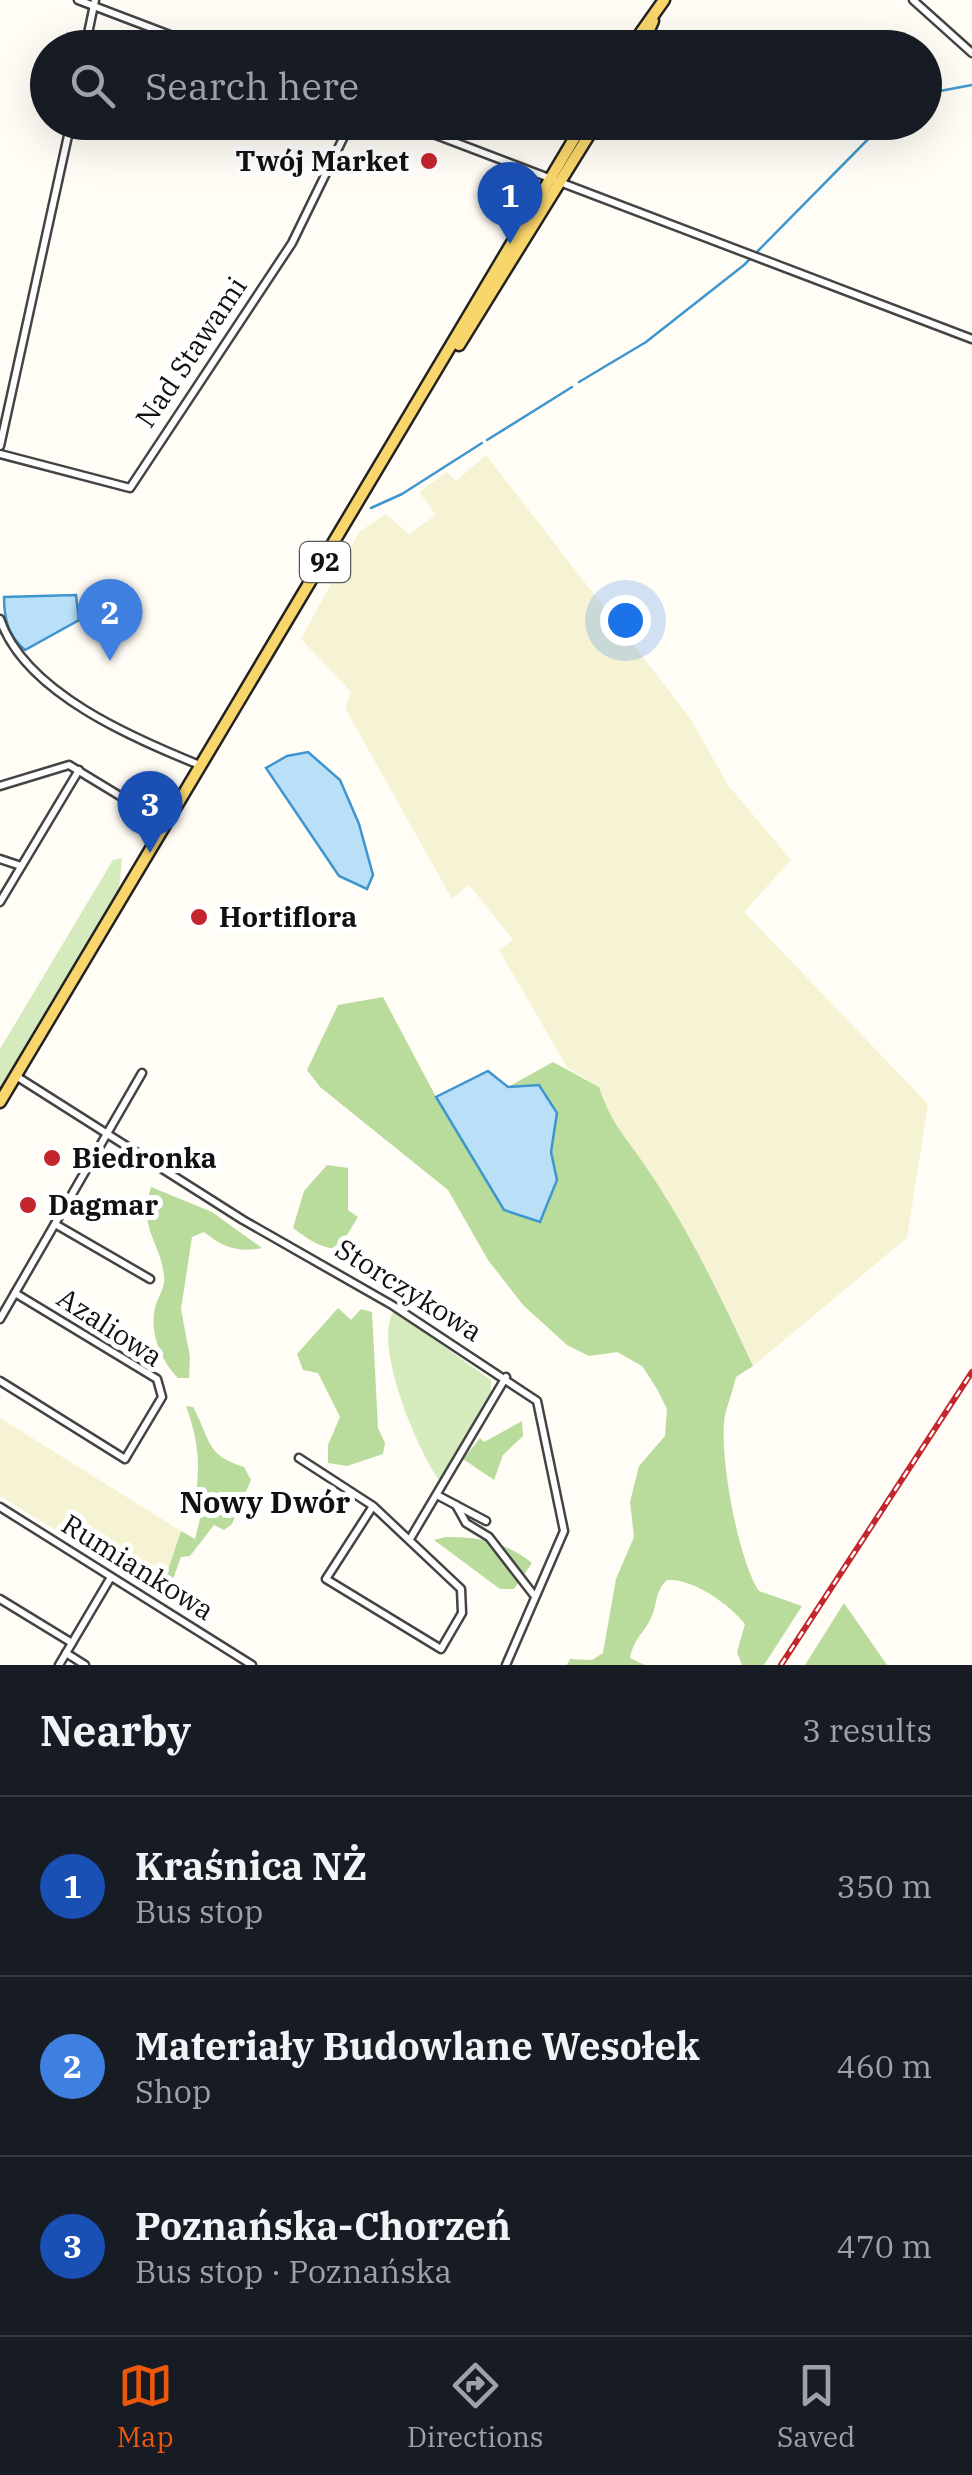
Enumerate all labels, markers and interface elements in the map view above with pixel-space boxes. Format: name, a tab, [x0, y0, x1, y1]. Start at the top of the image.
search box	[30, 30, 942, 140]
icon: search	[65, 58, 120, 113]
text: Search here	[145, 61, 359, 110]
place label: Twój Market	[236, 142, 409, 179]
marker: Twój Market	[418, 150, 440, 172]
pin: 1	[478, 162, 542, 244]
street label: Nad Stawami	[127, 269, 255, 434]
road number: 92	[300, 542, 350, 582]
pin: 2	[78, 578, 142, 661]
your location	[600, 595, 651, 646]
pin: 3	[118, 770, 182, 853]
place label: Hortiflora	[219, 898, 357, 935]
marker: Hortiflora	[188, 906, 210, 928]
place label: Biedronka	[72, 1139, 217, 1176]
marker: Biedronka	[41, 1147, 63, 1169]
place label: Dagmar	[48, 1186, 158, 1223]
marker: Dagmar	[17, 1194, 39, 1216]
street label: Storczykowa	[329, 1230, 490, 1349]
street label: Azaliowa	[50, 1279, 170, 1374]
district label: Nowy Dwór	[180, 1482, 351, 1521]
street label: Rumiankowa	[55, 1505, 221, 1628]
text: Nearby	[40, 1703, 191, 1758]
text: 3 results	[802, 1709, 932, 1751]
text: Kraśnica NŻ	[135, 1841, 367, 1890]
text: 1	[63, 1865, 82, 1907]
text: 350 m	[836, 1865, 932, 1907]
text: Bus stop	[135, 1890, 263, 1932]
text: Materiały Budowlane Wesołek	[135, 2021, 700, 2070]
text: 2	[63, 2045, 82, 2087]
text: 460 m	[836, 2045, 932, 2087]
text: Shop	[135, 2070, 211, 2112]
text: Poznańska-Chorzeń	[135, 2201, 511, 2250]
text: 3	[63, 2225, 82, 2267]
text: 470 m	[836, 2225, 932, 2267]
text: Bus stop · Poznańska	[135, 2250, 452, 2292]
tab: Map	[117, 2358, 174, 2455]
tab: Directions	[407, 2358, 544, 2455]
tab: Saved	[777, 2358, 855, 2455]

